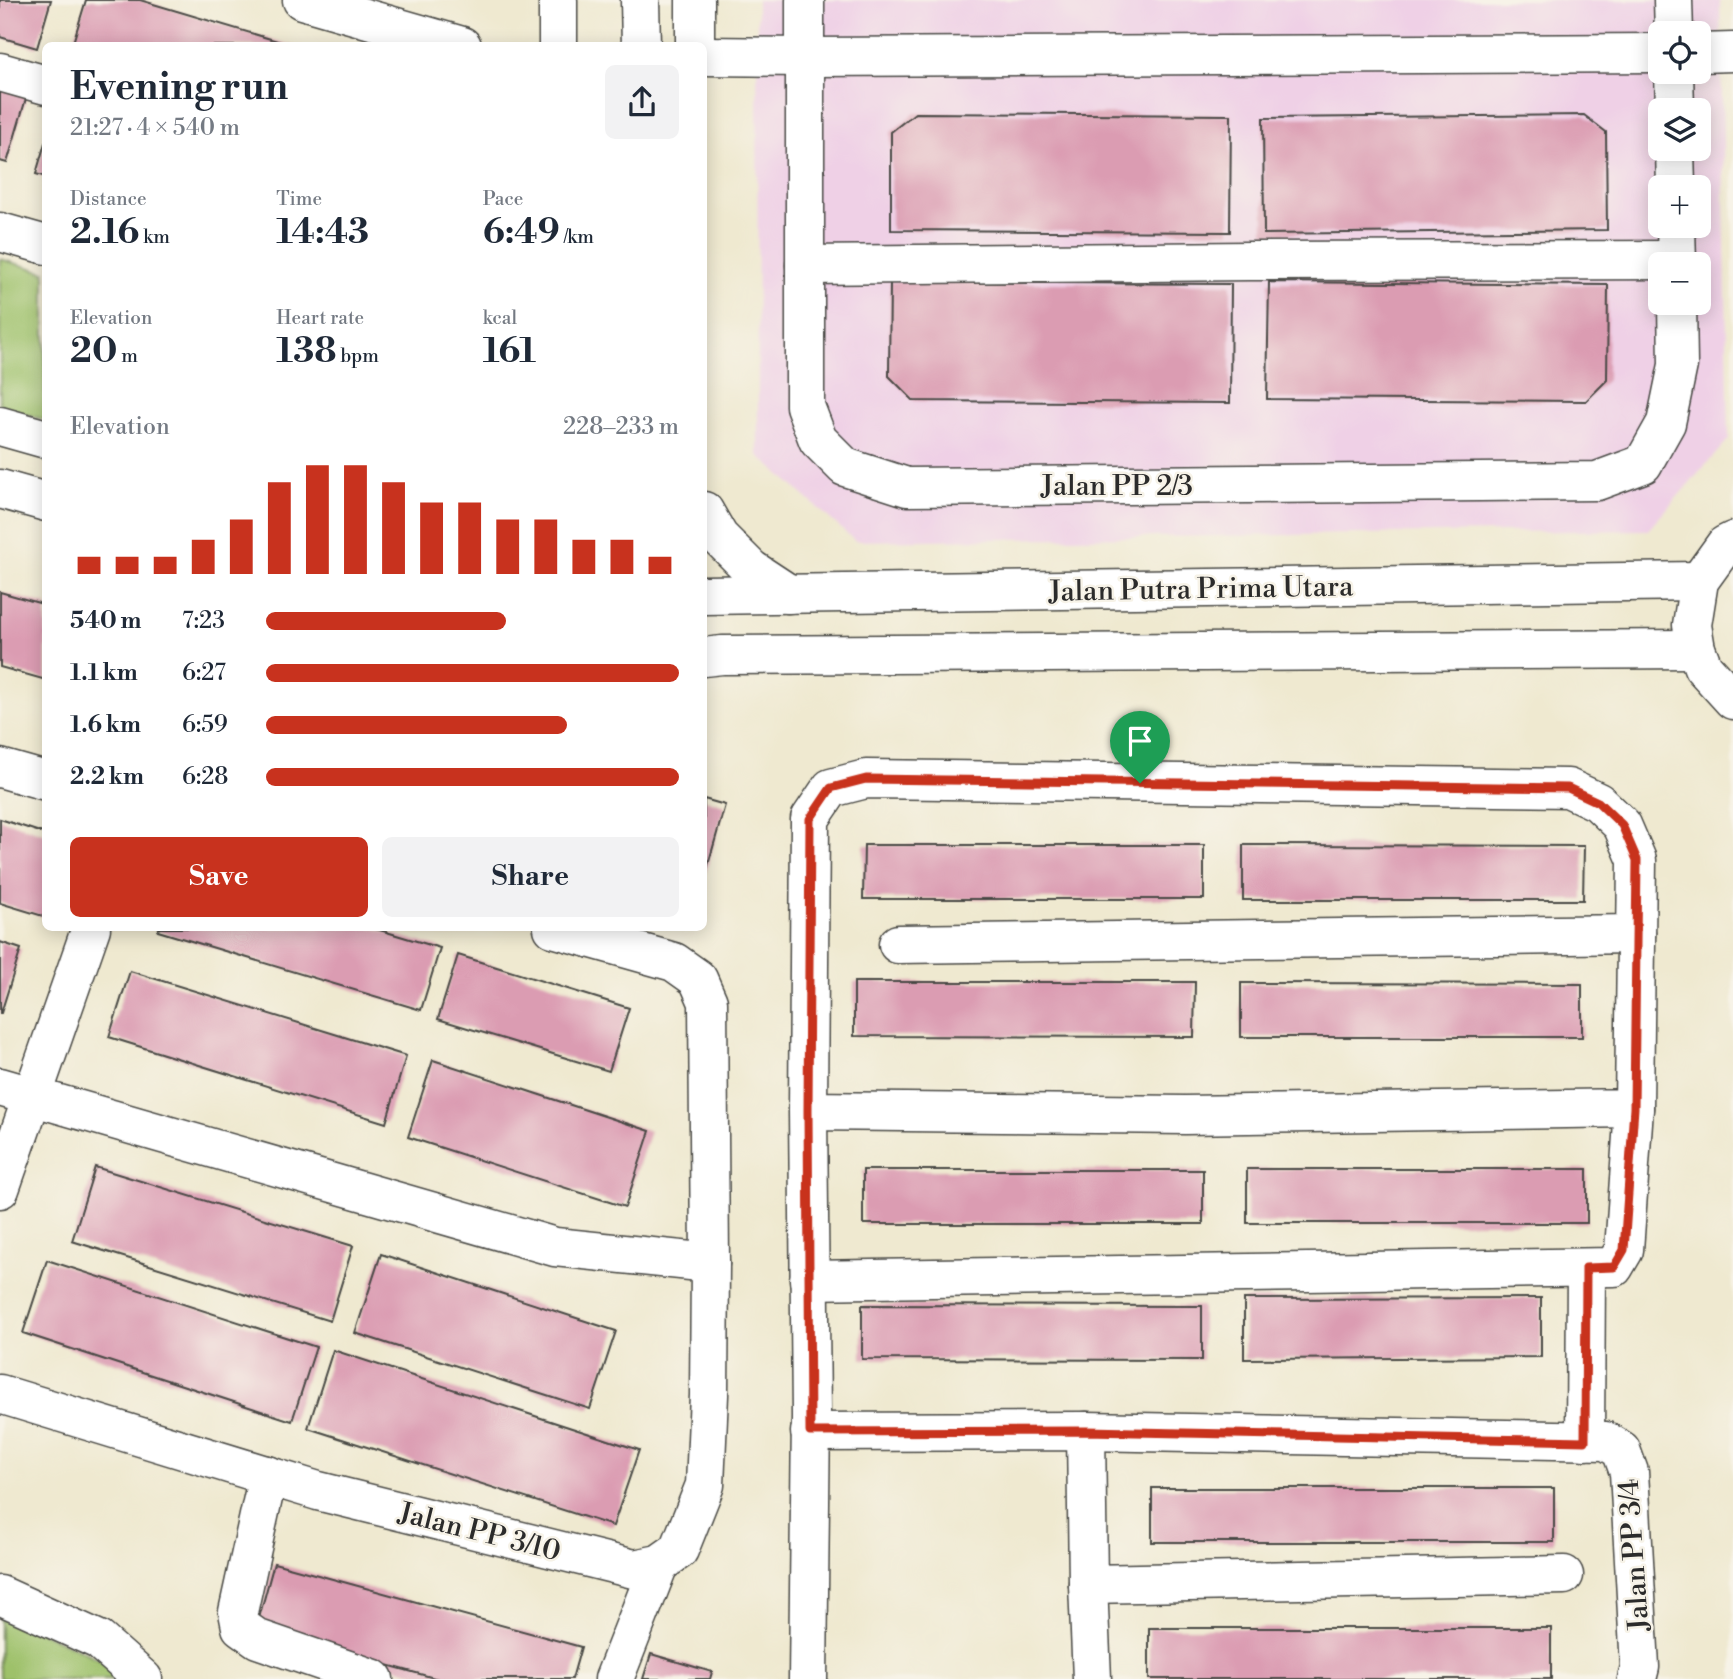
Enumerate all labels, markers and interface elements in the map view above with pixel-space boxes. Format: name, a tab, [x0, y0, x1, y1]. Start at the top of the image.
map controls	[1648, 21, 1711, 315]
button: locate	[1648, 21, 1711, 84]
text: Evening run	[70, 64, 288, 111]
button: share	[605, 65, 679, 139]
button: layers	[1648, 98, 1711, 161]
text: 21:27 · 4 × 540 m	[70, 114, 240, 142]
button: +	[1648, 175, 1711, 238]
text: Distance	[70, 187, 147, 211]
text: Time	[276, 187, 322, 211]
text: Pace	[483, 187, 523, 211]
text: 2.16	[70, 211, 139, 254]
text: 14:43	[276, 211, 369, 254]
text: 6:49	[483, 211, 560, 254]
text: km	[139, 225, 170, 249]
text: /km	[560, 225, 594, 249]
button: −	[1648, 252, 1711, 315]
text: Elevation	[70, 306, 152, 330]
text: Heart rate	[276, 306, 364, 330]
text: kcal	[483, 306, 517, 330]
text: 20	[70, 330, 117, 373]
text: 138	[276, 330, 337, 373]
text: 161	[483, 330, 536, 373]
text: m	[117, 344, 138, 368]
text: bpm	[337, 344, 379, 368]
text: Elevation	[70, 413, 170, 441]
text: 228–233 m	[563, 413, 679, 441]
street label: Jalan PP 2/3	[1040, 469, 1193, 504]
street label: Jalan Putra Prima Utara	[1047, 569, 1354, 610]
text: 540 m	[70, 607, 141, 635]
text: 7:23	[182, 607, 225, 635]
text: 1.1 km	[70, 659, 138, 687]
text: 6:27	[182, 659, 226, 687]
text: 1.6 km	[70, 711, 141, 739]
text: 6:59	[182, 711, 228, 739]
pin	[1110, 711, 1170, 783]
icon: arrive	[1121, 722, 1159, 760]
text: 2.2 km	[70, 763, 144, 791]
text: 6:28	[182, 763, 228, 791]
button: Save	[70, 837, 368, 917]
button: Share	[382, 837, 679, 917]
street label: Jalan PP 3/4	[1612, 1478, 1657, 1633]
street label: Jalan PP 3/10	[394, 1495, 564, 1569]

